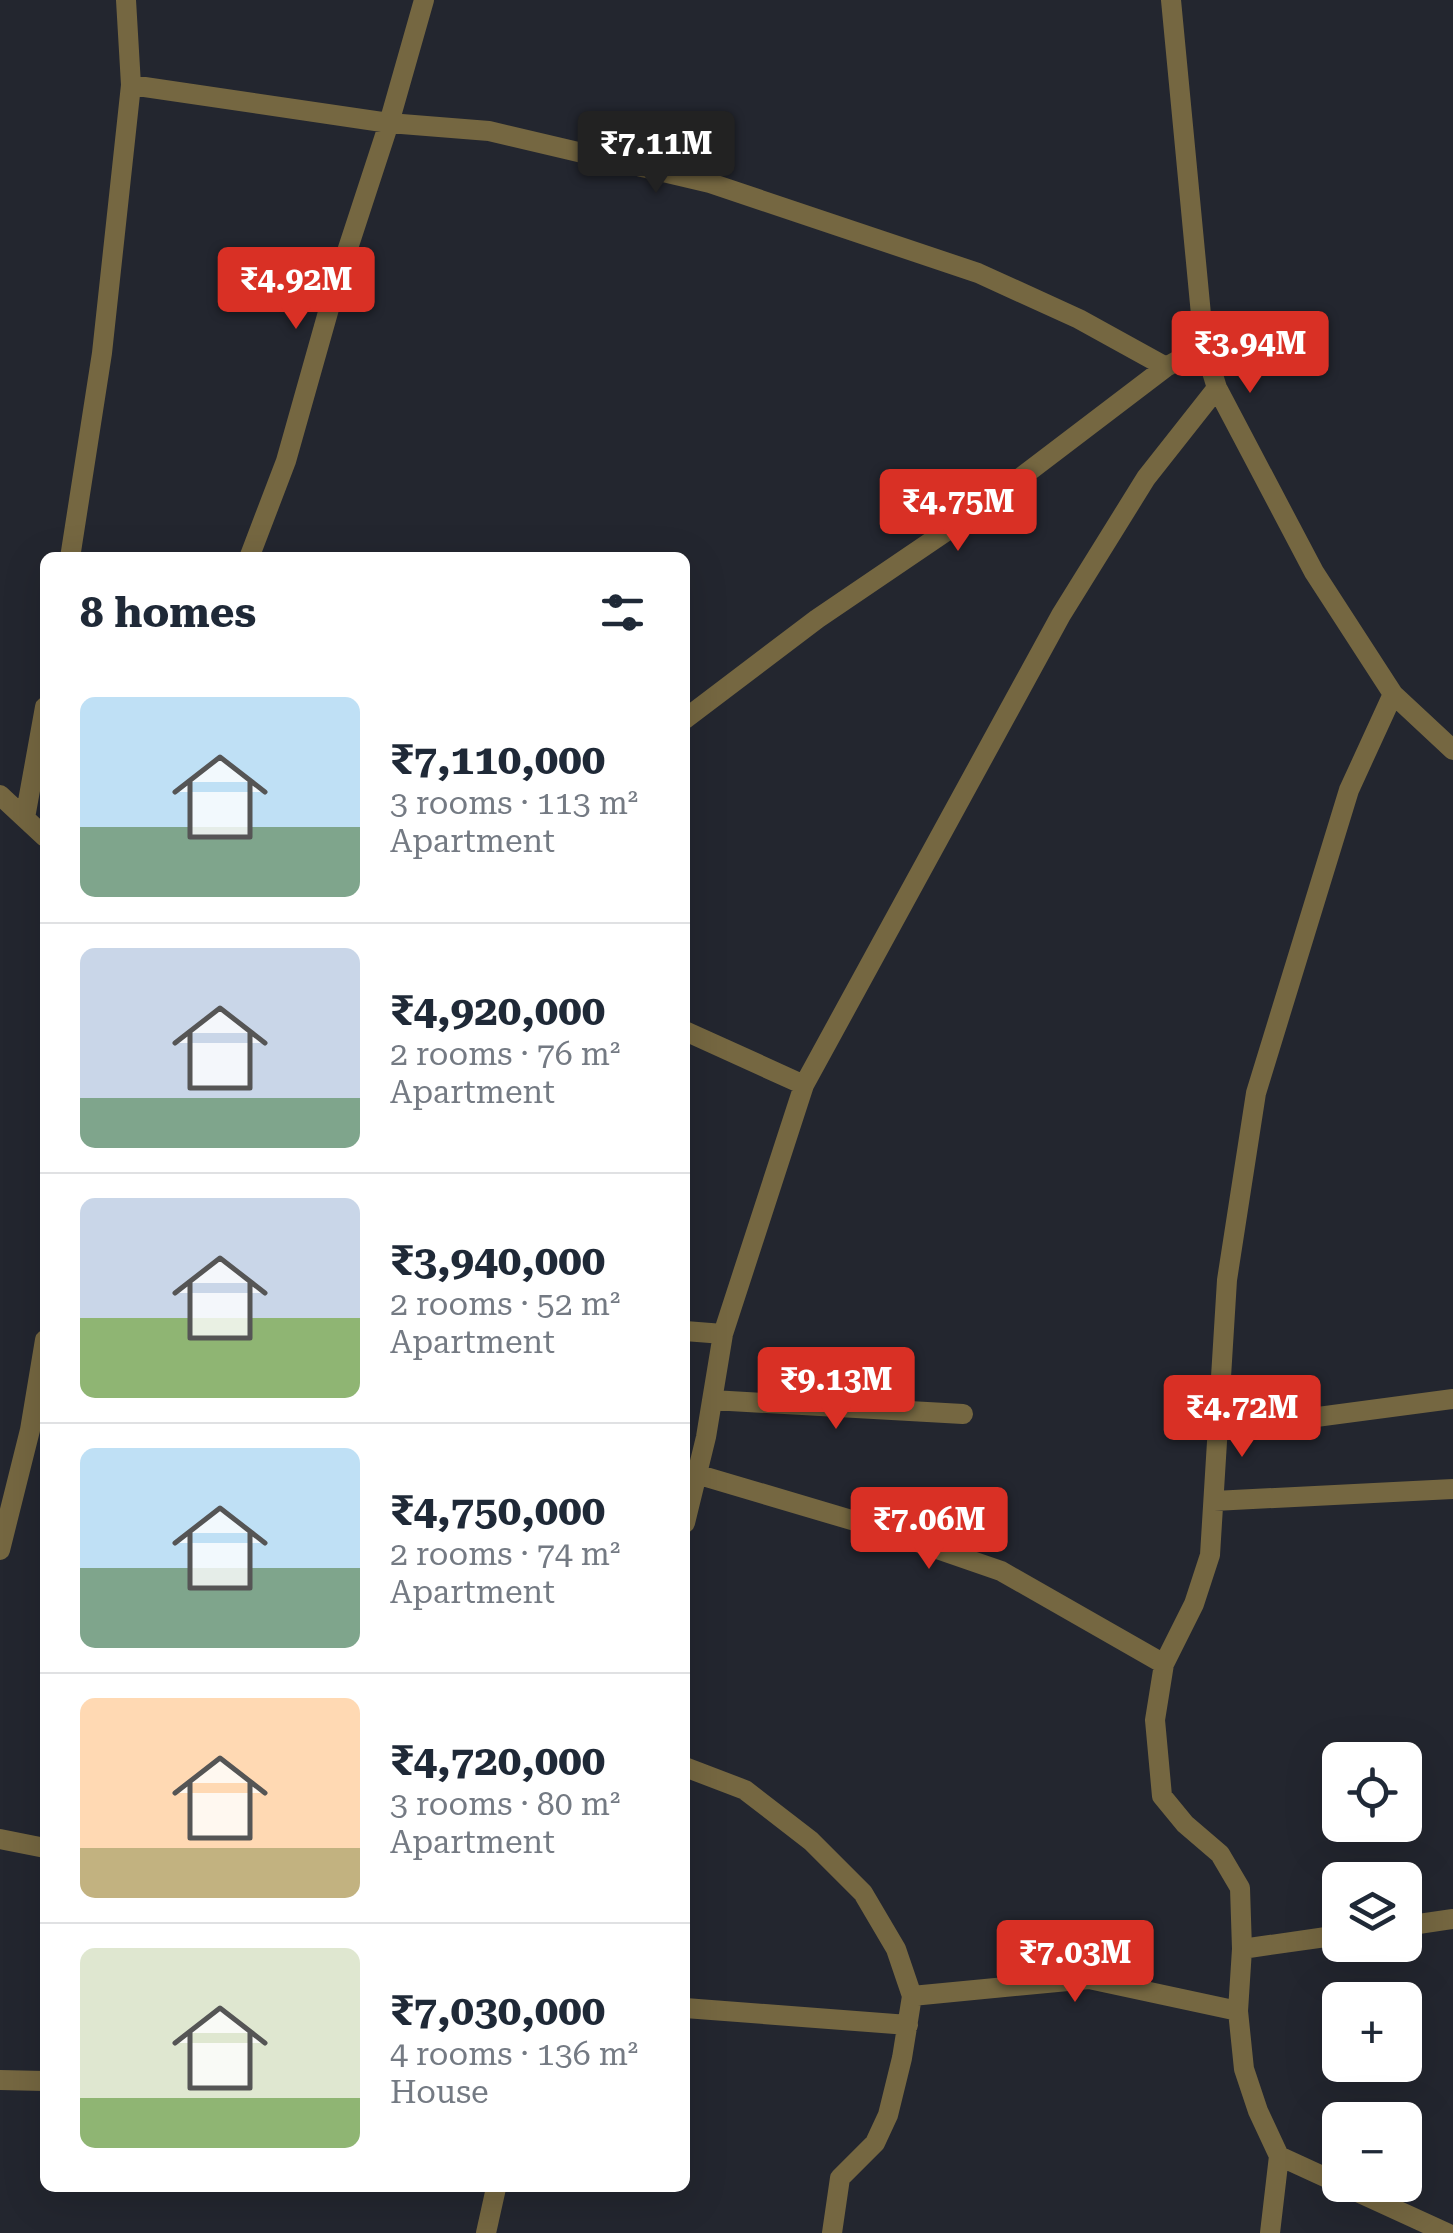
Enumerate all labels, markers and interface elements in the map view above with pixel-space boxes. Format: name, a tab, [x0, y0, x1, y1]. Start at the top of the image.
pin: ₹7.11M	[575, 111, 737, 196]
text: ₹7.11M	[600, 124, 712, 162]
pin: ₹4.92M	[215, 247, 377, 332]
text: ₹4.92M	[240, 260, 352, 298]
pin: ₹3.94M	[1169, 311, 1331, 396]
text: ₹3.94M	[1194, 324, 1306, 362]
pin: ₹4.75M	[877, 469, 1039, 554]
text: ₹4.75M	[902, 482, 1014, 520]
icon: filters	[595, 585, 650, 640]
text: 8 homes	[80, 588, 256, 637]
text: ₹7,110,000	[390, 735, 605, 784]
icon: home	[160, 737, 280, 857]
text: 3 rooms · 113 m²	[390, 784, 638, 822]
text: Apartment	[390, 822, 555, 860]
text: ₹4,920,000	[390, 986, 605, 1035]
icon: home	[160, 988, 280, 1108]
text: 2 rooms · 76 m²	[390, 1035, 620, 1073]
text: Apartment	[390, 1073, 555, 1111]
text: ₹3,940,000	[390, 1236, 605, 1285]
icon: home	[160, 1238, 280, 1358]
text: 2 rooms · 52 m²	[390, 1285, 620, 1323]
text: Apartment	[390, 1323, 555, 1361]
pin: ₹9.13M	[755, 1347, 917, 1432]
text: ₹9.13M	[780, 1360, 892, 1398]
pin: ₹4.72M	[1161, 1375, 1323, 1460]
text: ₹4.72M	[1186, 1388, 1298, 1426]
text: ₹4,750,000	[390, 1486, 605, 1535]
pin: ₹7.06M	[848, 1487, 1010, 1572]
icon: home	[160, 1488, 280, 1608]
text: ₹7.06M	[873, 1500, 985, 1538]
text: 2 rooms · 74 m²	[390, 1535, 620, 1573]
text: Apartment	[390, 1573, 555, 1611]
text: ₹4,720,000	[390, 1736, 605, 1785]
icon: home	[160, 1738, 280, 1858]
map controls	[1322, 1742, 1422, 2202]
button: locate	[1322, 1742, 1422, 1842]
text: 3 rooms · 80 m²	[390, 1785, 620, 1823]
text: Apartment	[390, 1823, 555, 1861]
button: layers	[1322, 1862, 1422, 1962]
pin: ₹7.03M	[994, 1920, 1156, 2005]
text: ₹7.03M	[1019, 1933, 1131, 1971]
button: +	[1322, 1982, 1422, 2082]
text: ₹7,030,000	[390, 1986, 605, 2035]
icon: home	[160, 1988, 280, 2108]
text: 4 rooms · 136 m²	[390, 2035, 638, 2073]
text: House	[390, 2073, 489, 2111]
button: −	[1322, 2102, 1422, 2202]

